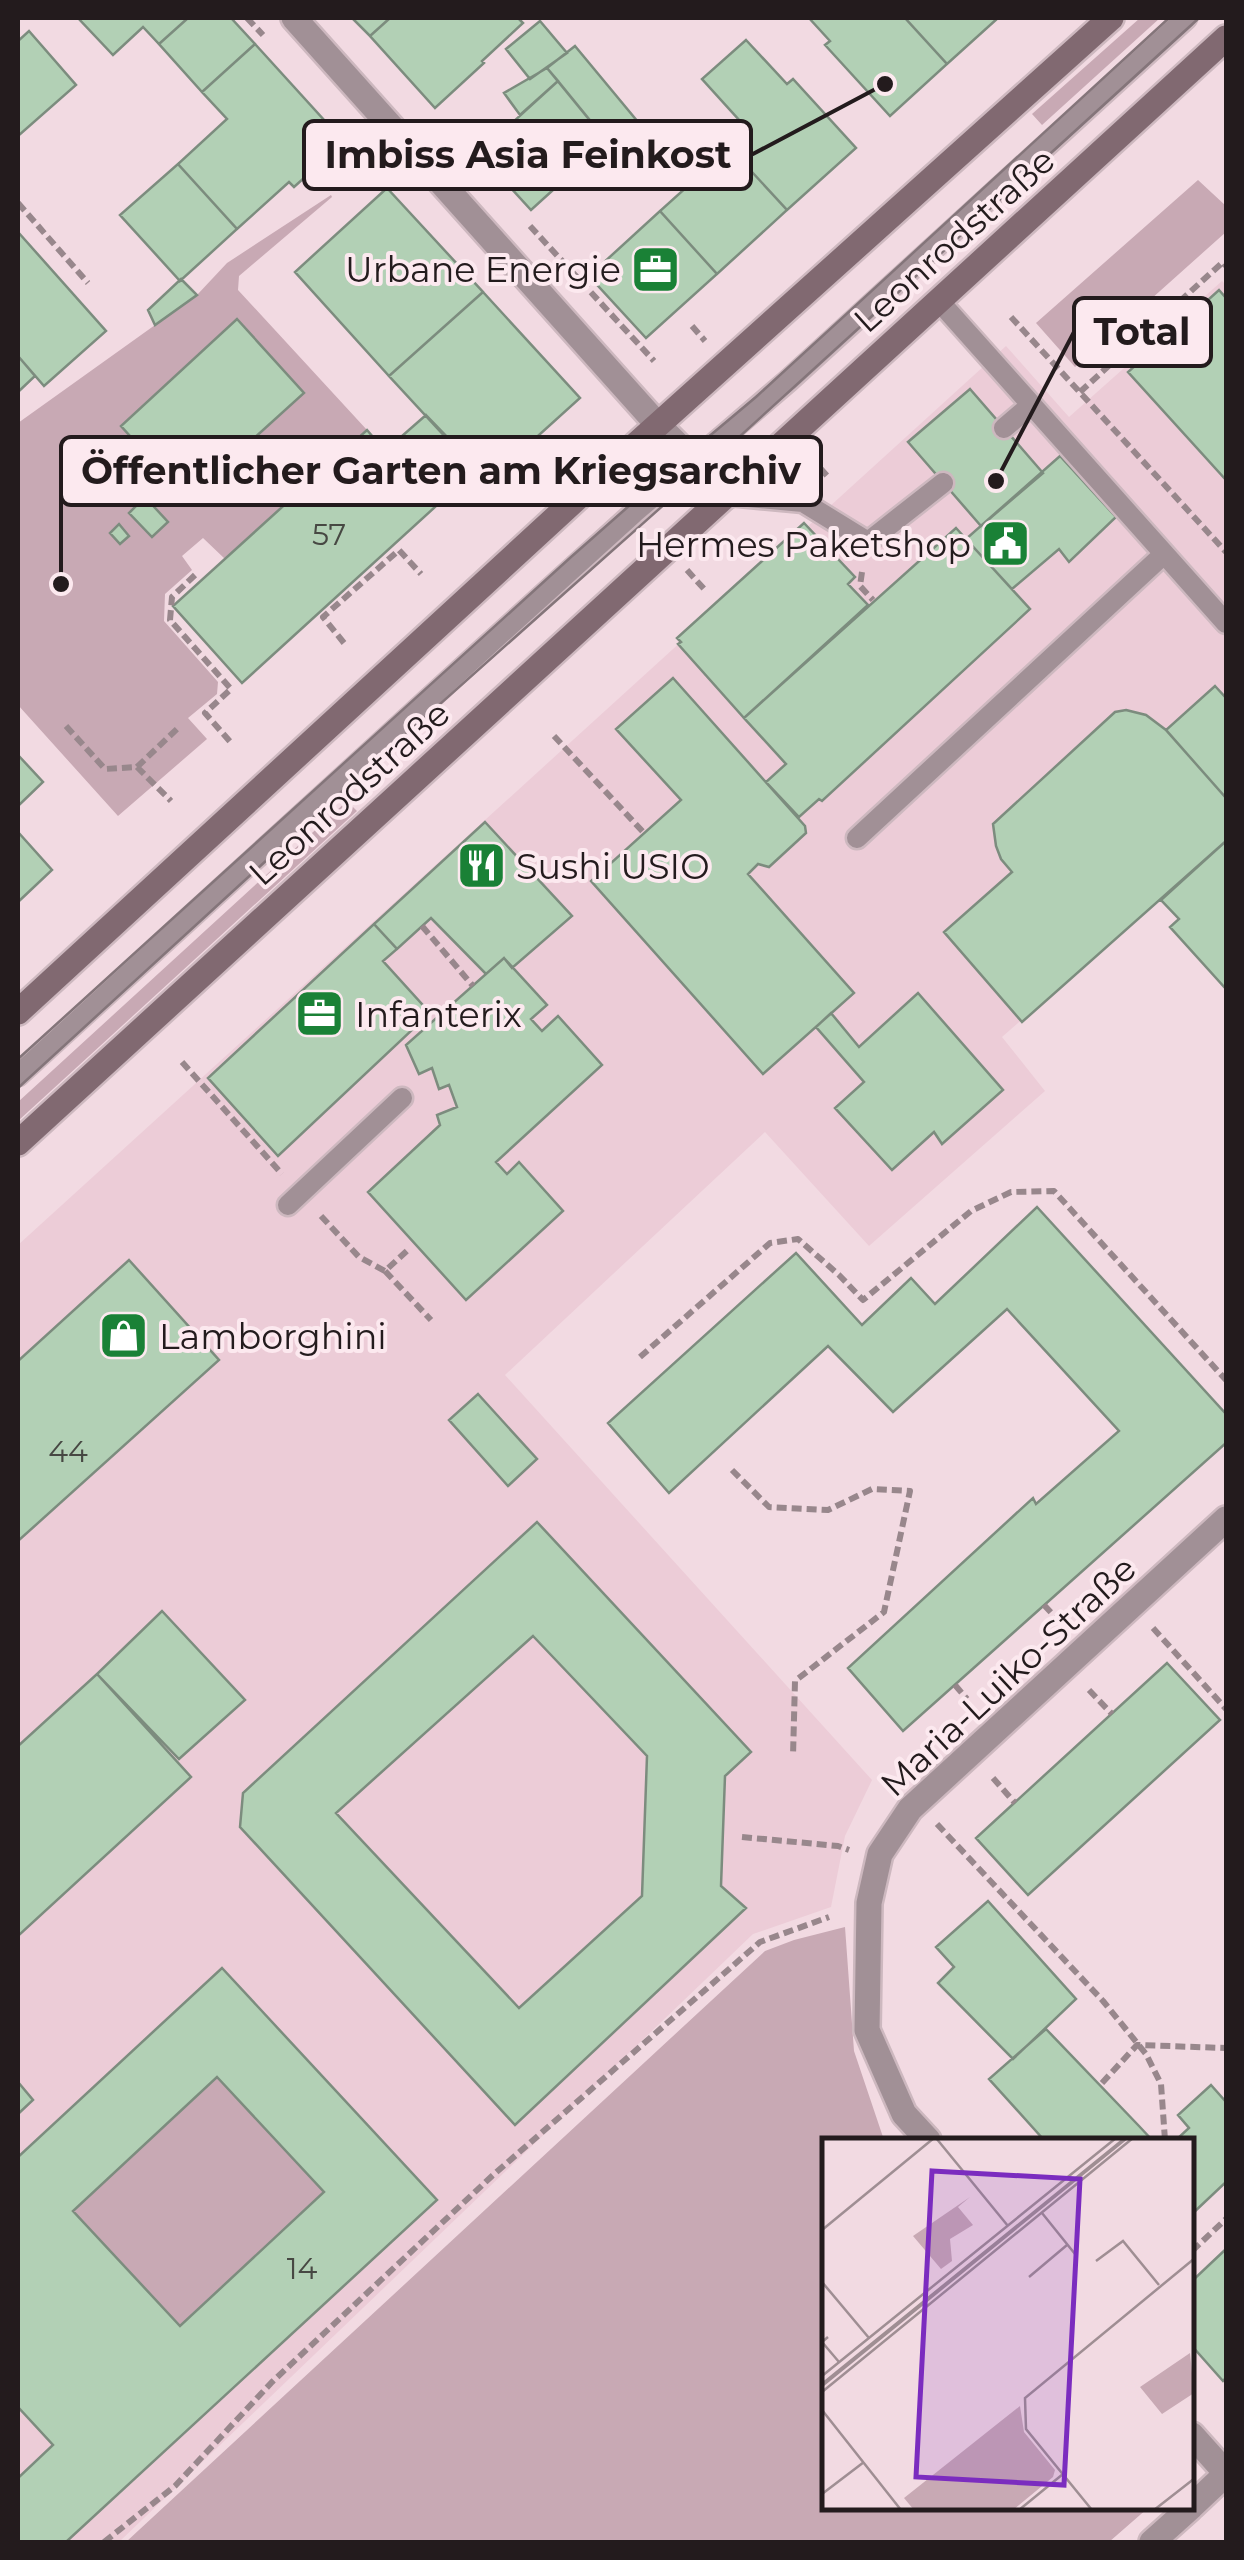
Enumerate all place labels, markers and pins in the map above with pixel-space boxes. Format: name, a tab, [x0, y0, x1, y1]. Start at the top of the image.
callout: Imbiss Asia Feinkost	[304, 121, 751, 189]
office icon: Urbane Energie	[630, 243, 682, 295]
place label: Urbane Energie	[345, 248, 621, 291]
callout: Total	[1074, 298, 1211, 366]
callout: Öffentlicher Garten am Kriegsarchiv	[61, 437, 821, 505]
public building icon: Hermes Paketshop	[980, 518, 1032, 570]
place label: Hermes Paketshop	[636, 523, 971, 566]
restaurant icon: Sushi USIO	[455, 840, 507, 892]
place label: Sushi USIO	[516, 845, 710, 888]
office icon: Infanterix	[294, 988, 346, 1040]
place label: Infanterix	[355, 993, 522, 1036]
shop icon: Lamborghini	[98, 1310, 150, 1362]
place label: Lamborghini	[159, 1315, 387, 1358]

